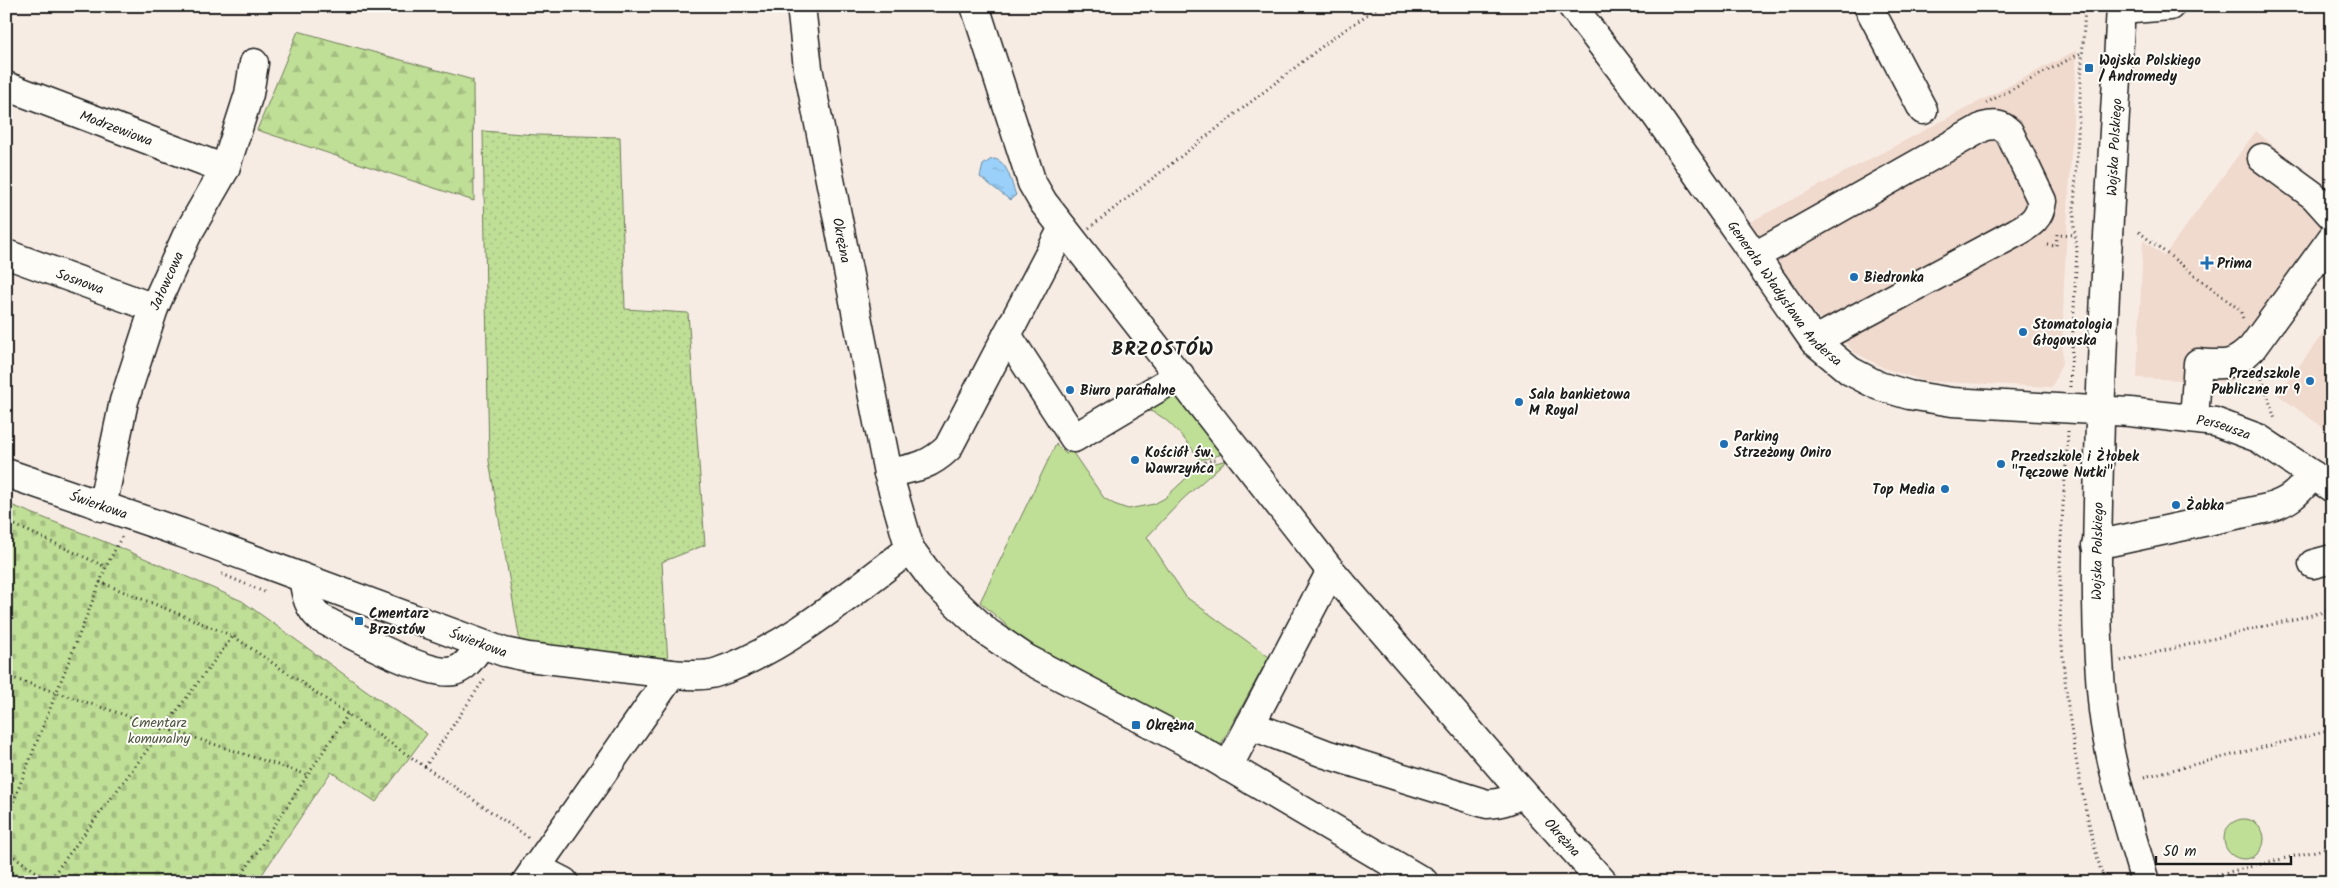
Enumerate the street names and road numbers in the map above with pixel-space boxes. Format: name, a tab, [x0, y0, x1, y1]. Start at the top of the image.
street label: Wojska Polskiego	[2101, 97, 2129, 197]
street label: Modrzewiowa	[76, 105, 156, 153]
street label: Okrężna	[826, 216, 856, 265]
street label: Generała Władysława Andersa	[1721, 217, 1847, 372]
street label: Jałowcowa	[144, 248, 190, 314]
street label: Sosnowa	[53, 263, 107, 301]
street label: Perseusza	[2195, 410, 2254, 446]
street label: Świerkowa	[66, 485, 130, 526]
street label: Wojska Polskiego	[2086, 502, 2110, 600]
street label: Świerkowa	[446, 623, 510, 664]
street label: Okrężna	[1538, 813, 1586, 862]

